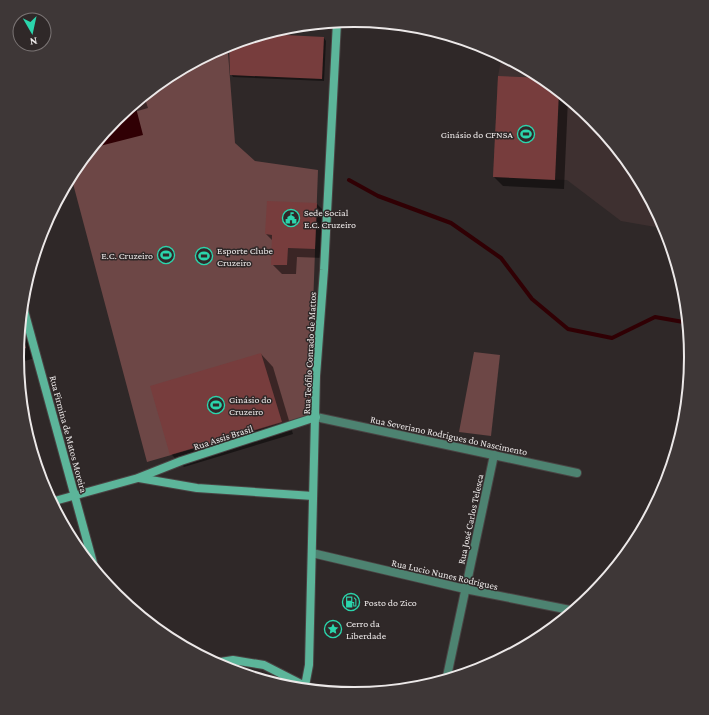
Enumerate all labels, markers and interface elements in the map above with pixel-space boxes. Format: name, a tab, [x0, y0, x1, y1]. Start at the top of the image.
north arrow	[12, 12, 52, 52]
text: N	[28, 35, 38, 48]
sports icon: Ginásio do CFNSA	[516, 124, 536, 144]
place label: Ginásio do CFNSA	[441, 129, 513, 140]
place label: Sede Social E.C. Cruzeiro	[304, 207, 356, 230]
public building icon: Sede Social E.C. Cruzeiro	[281, 208, 301, 228]
sports icon: E.C. Cruzeiro	[156, 245, 176, 265]
place label: Esporte Clube Cruzeiro	[217, 245, 274, 268]
sports icon: Esporte Clube Cruzeiro	[194, 246, 214, 266]
place label: E.C. Cruzeiro	[101, 250, 153, 261]
street label: Rua Teófilo Conrado de Mattos	[301, 291, 318, 415]
street label: Rua Firmina de Matos Moreira	[48, 374, 90, 494]
place label: Ginásio do Cruzeiro	[229, 394, 272, 417]
sports icon: Ginásio do Cruzeiro	[206, 395, 226, 415]
street label: Rua Severiano Rodrigues do Nascimento	[369, 413, 528, 458]
street label: Rua Assis Brasil	[192, 423, 255, 452]
street label: Rua José Carlos Telesca	[456, 473, 485, 565]
street label: Rua Lucio Nunes Rodrigues	[391, 557, 499, 592]
fuel station icon: Posto do Zico	[341, 592, 361, 612]
place label: Posto do Zico	[364, 597, 417, 608]
place label: Cerro da Liberdade	[346, 618, 387, 641]
place icon: Cerro da Liberdade	[323, 619, 343, 639]

